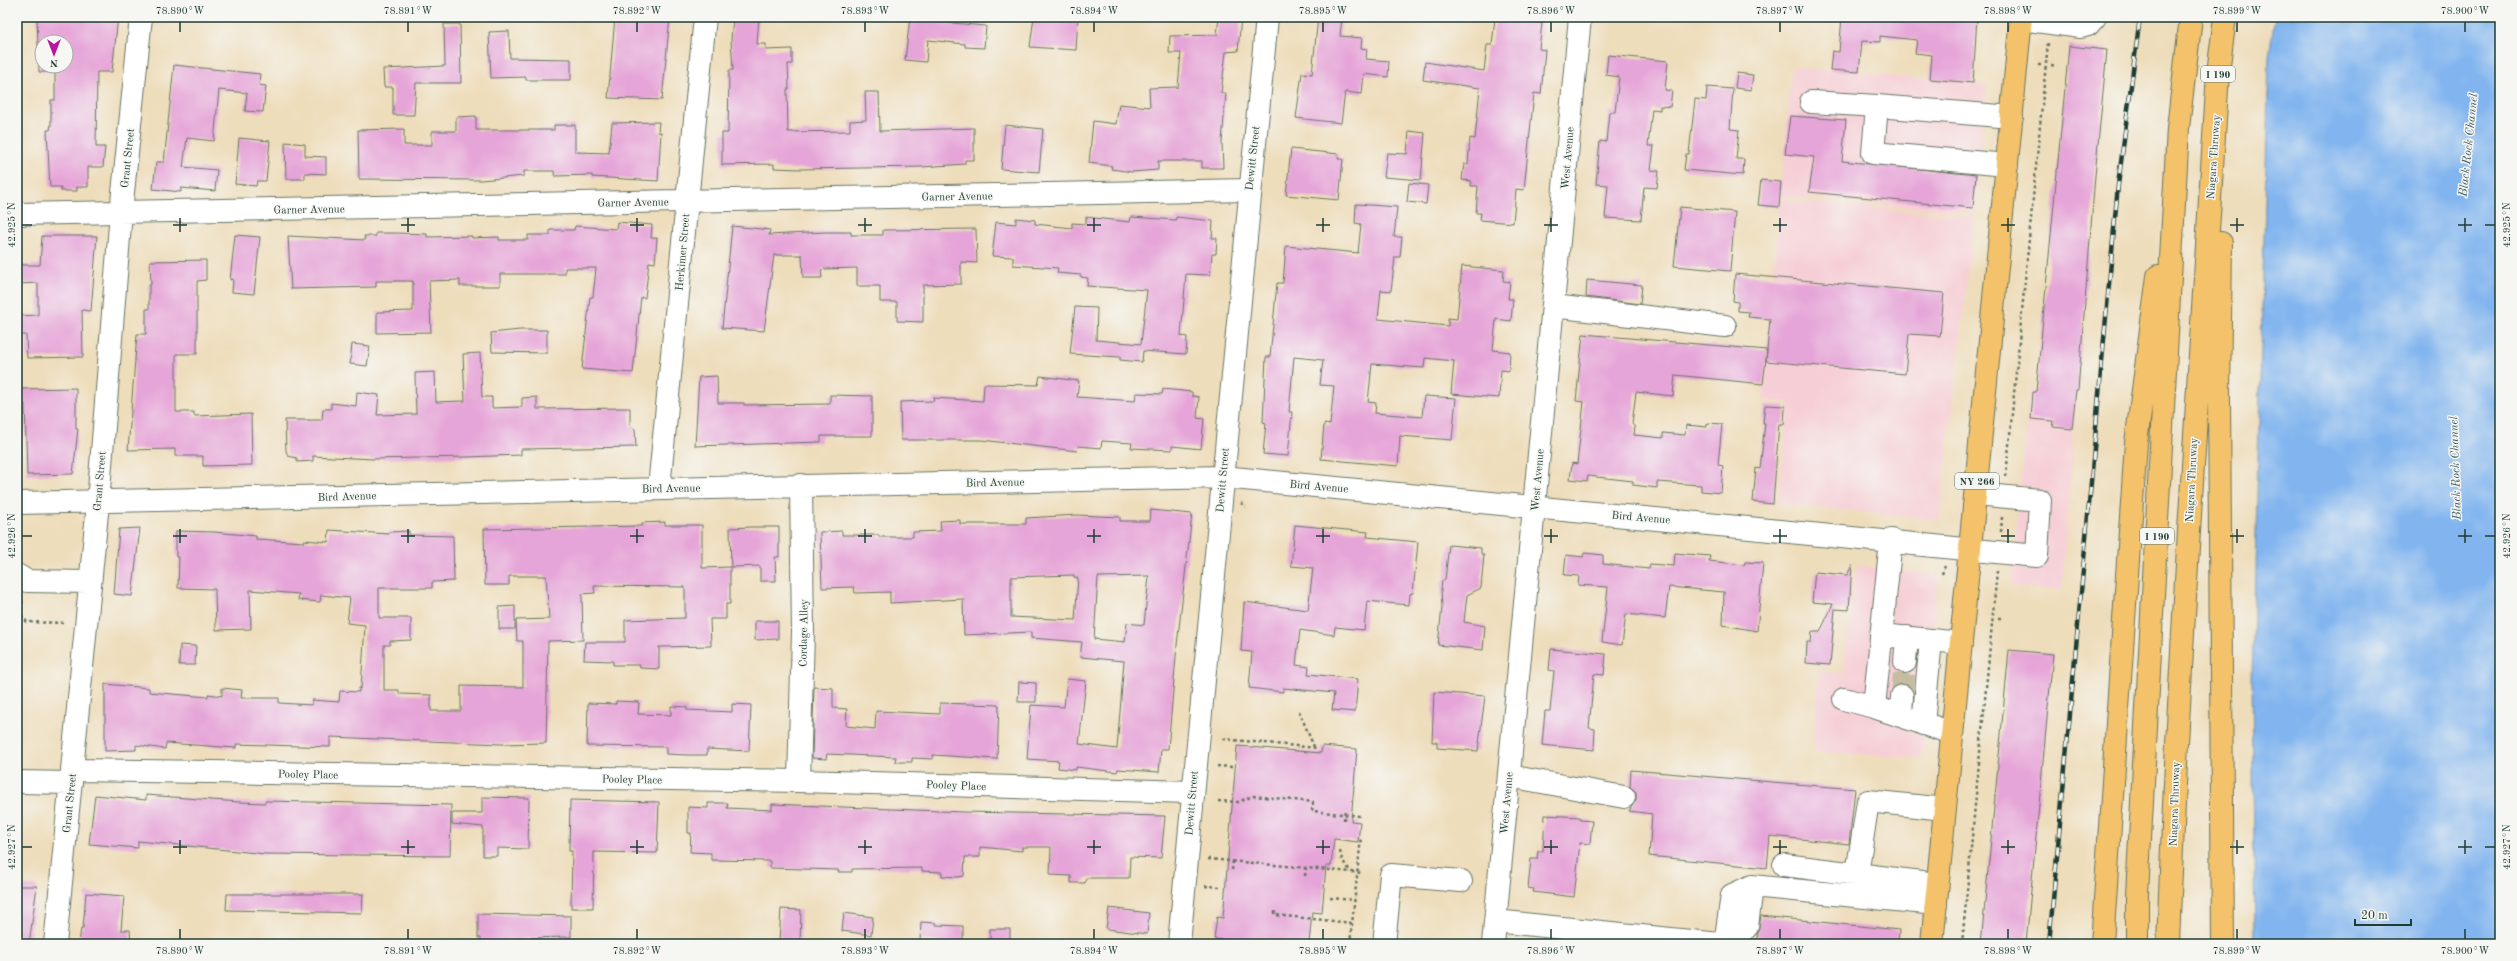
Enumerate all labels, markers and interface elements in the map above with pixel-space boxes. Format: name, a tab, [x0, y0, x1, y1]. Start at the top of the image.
text: 78.890°W	[156, 6, 204, 16]
text: 78.891°W	[384, 6, 432, 16]
text: 78.892°W	[613, 6, 661, 16]
text: 78.893°W	[841, 6, 889, 16]
text: 78.894°W	[1070, 6, 1118, 16]
text: 78.895°W	[1299, 6, 1347, 16]
text: 78.896°W	[1527, 6, 1575, 16]
text: 78.897°W	[1756, 6, 1804, 16]
text: 78.898°W	[1984, 6, 2032, 16]
text: 78.899°W	[2213, 6, 2261, 16]
text: 78.900°W	[2441, 6, 2489, 16]
north arrow	[34, 34, 74, 74]
text: N	[49, 57, 58, 68]
road number: I 190	[2201, 66, 2235, 82]
water label: Black Rock Channel	[2457, 92, 2480, 198]
street label: Niagara Thruway	[2206, 114, 2223, 200]
street label: Dewitt Street	[1245, 125, 1262, 191]
street label: West Avenue	[1560, 127, 1577, 190]
street label: Grant Street	[120, 128, 137, 189]
street label: Garner Avenue	[921, 191, 993, 204]
street label: Garner Avenue	[597, 197, 669, 210]
text: 42.925°N	[7, 202, 17, 248]
text: 42.925°N	[2502, 202, 2512, 248]
street label: Garner Avenue	[273, 204, 345, 217]
street label: Herkimer Street	[675, 213, 692, 291]
water label: Black Rock Channel	[2448, 415, 2464, 521]
street label: Niagara Thruway	[2185, 437, 2200, 523]
street label: Dewitt Street	[1215, 447, 1232, 513]
street label: West Avenue	[1530, 449, 1547, 512]
street label: Grant Street	[92, 451, 109, 511]
road number: NY 266	[1955, 473, 1999, 489]
street label: Bird Avenue	[966, 477, 1025, 490]
street label: Bird Avenue	[1289, 479, 1349, 496]
street label: Bird Avenue	[642, 483, 701, 496]
street label: Bird Avenue	[317, 491, 377, 504]
street label: Bird Avenue	[1611, 510, 1671, 527]
text: 42.926°N	[7, 513, 17, 559]
text: 42.926°N	[2502, 513, 2512, 559]
road number: I 190	[2140, 528, 2174, 544]
street label: Cordage Alley	[798, 599, 811, 667]
street label: Niagara Thruway	[2169, 761, 2182, 847]
street label: Pooley Place	[278, 769, 338, 782]
street label: Dewitt Street	[1184, 770, 1201, 836]
street label: West Avenue	[1499, 772, 1516, 835]
street label: Grant Street	[62, 773, 79, 834]
street label: Pooley Place	[602, 774, 662, 787]
street label: Pooley Place	[926, 780, 986, 793]
text: 42.927°N	[7, 824, 17, 870]
text: 42.927°N	[2502, 824, 2512, 870]
scale bar	[2355, 901, 2411, 927]
text: 20 m	[2361, 910, 2388, 922]
text: 78.890°W	[156, 946, 204, 956]
text: 78.891°W	[384, 946, 432, 956]
text: 78.892°W	[613, 946, 661, 956]
text: 78.893°W	[841, 946, 889, 956]
text: 78.894°W	[1070, 946, 1118, 956]
text: 78.895°W	[1299, 946, 1347, 956]
text: 78.896°W	[1527, 946, 1575, 956]
text: 78.897°W	[1756, 946, 1804, 956]
text: 78.898°W	[1984, 946, 2032, 956]
text: 78.899°W	[2213, 946, 2261, 956]
text: 78.900°W	[2441, 946, 2489, 956]

